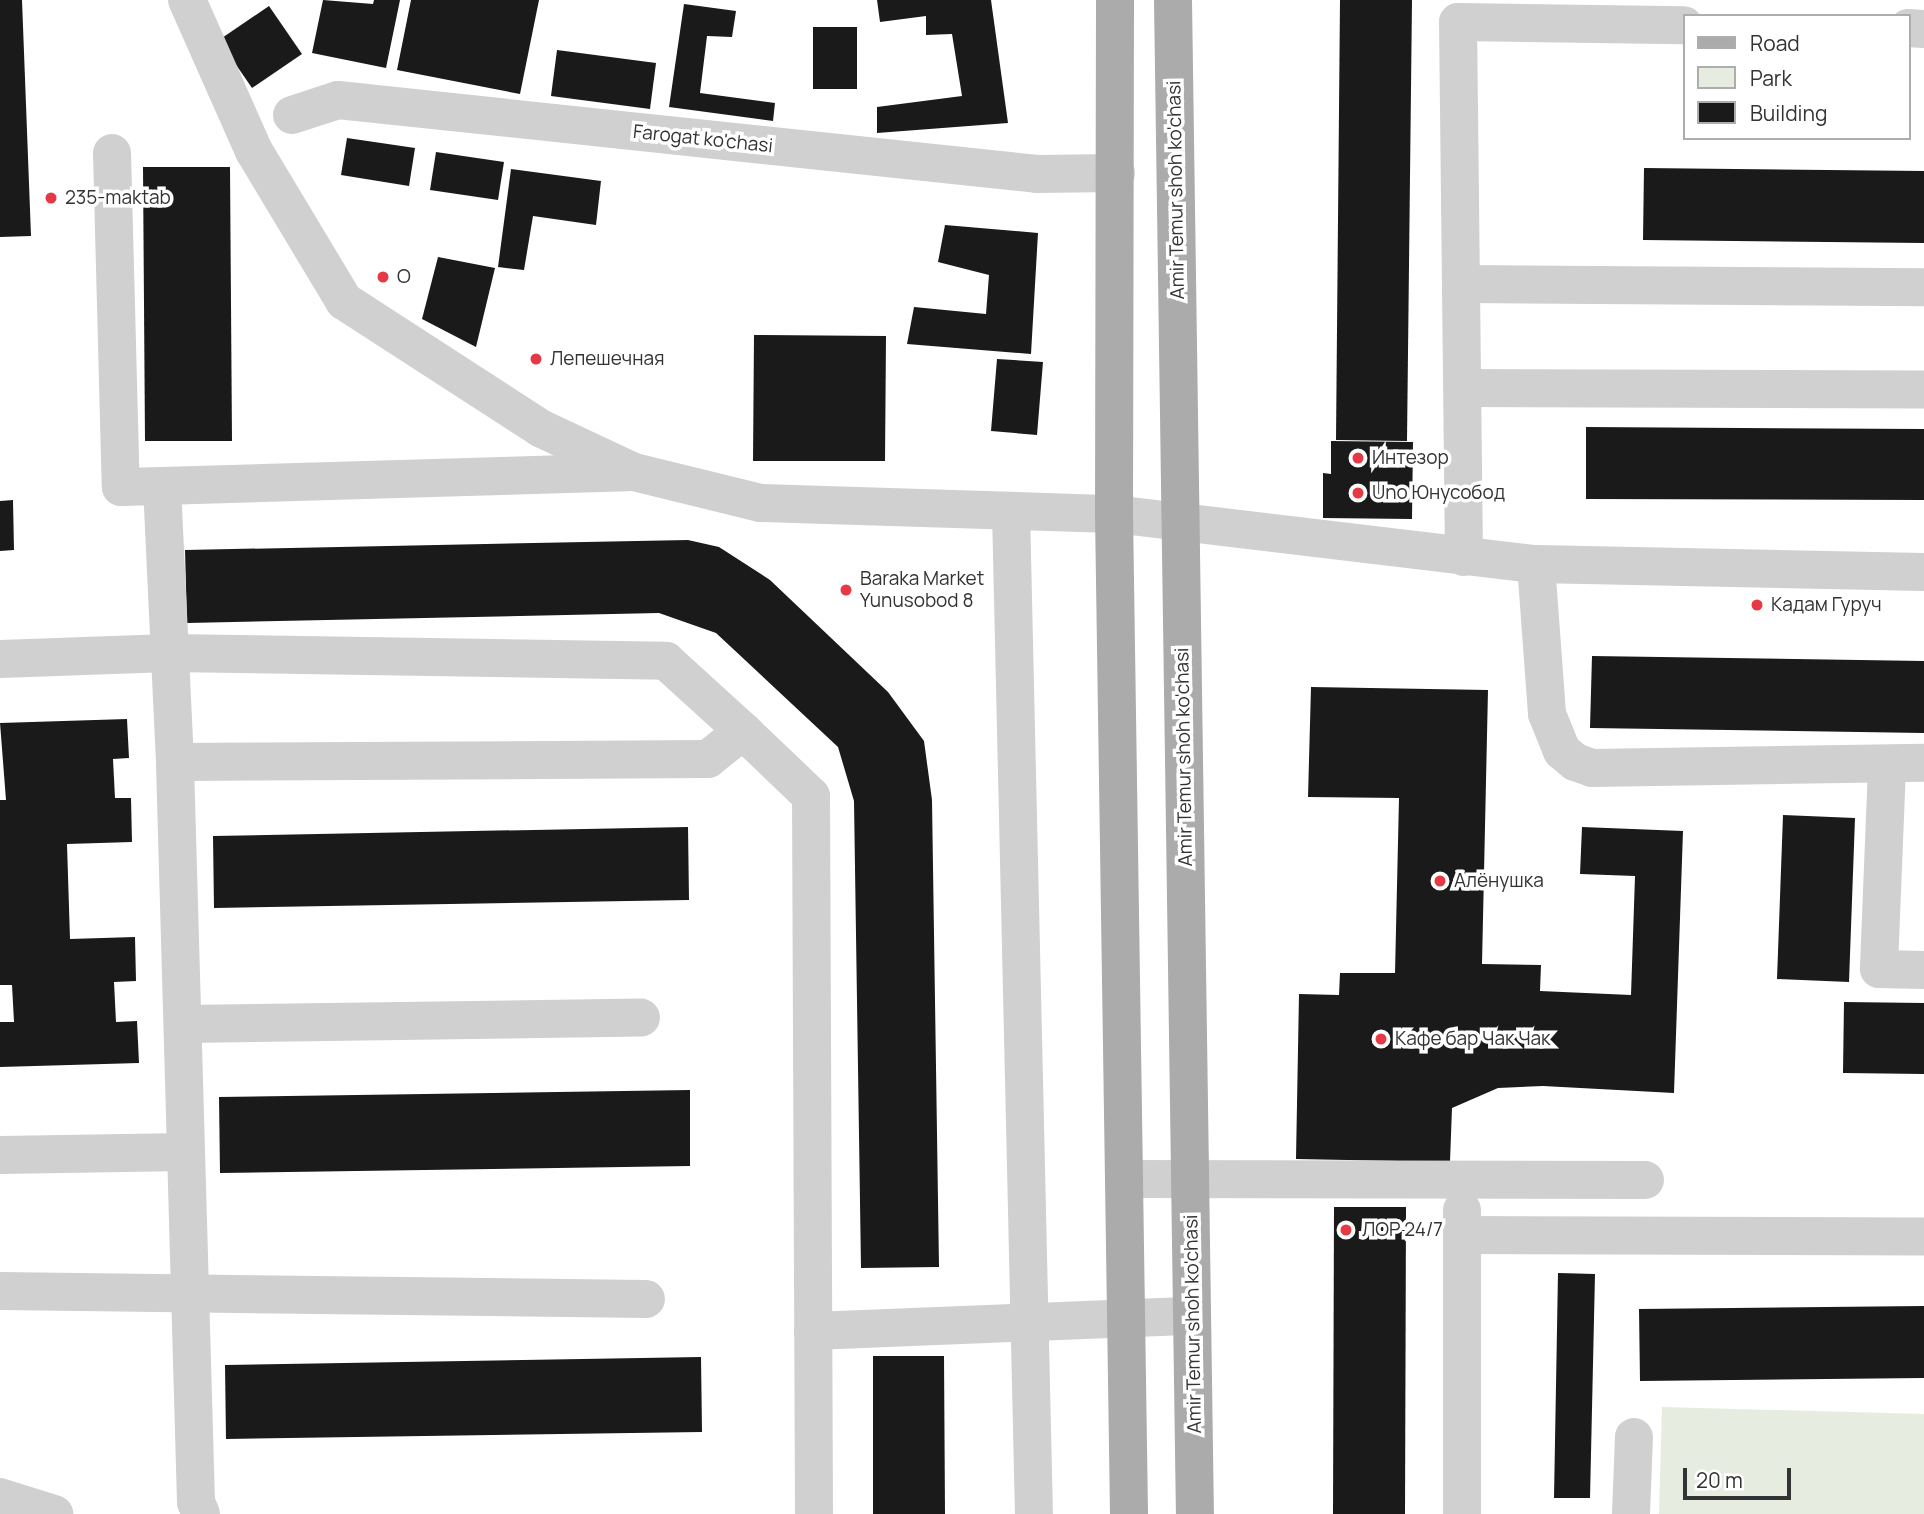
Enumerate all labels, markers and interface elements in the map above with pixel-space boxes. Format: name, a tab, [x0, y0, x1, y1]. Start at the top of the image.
legend	[1682, 14, 1910, 140]
text: Road	[1750, 29, 1800, 57]
text: Park	[1750, 64, 1792, 92]
street label: Amir Temur shoh ko'chasi	[1163, 80, 1189, 300]
text: Building	[1750, 99, 1827, 127]
street label: Farogat ko'chasi	[632, 120, 774, 158]
place label: 235-maktab	[65, 187, 171, 209]
marker: 235-maktab	[43, 190, 59, 206]
place label: О	[397, 266, 411, 288]
marker: О	[375, 269, 391, 285]
place label: Лепешечная	[550, 348, 664, 370]
marker: Лепешечная	[528, 351, 544, 367]
place label: Интезор	[1372, 447, 1449, 469]
marker: Интезор	[1350, 450, 1366, 466]
place label: Uno Юнусобод	[1372, 482, 1505, 504]
marker: Uno Юнусобод	[1350, 485, 1366, 501]
place label: Baraka Market Yunusobod 8	[860, 568, 984, 612]
marker: Baraka Market Yunusobod 8	[838, 582, 854, 598]
place label: Кадам Гуруч	[1771, 594, 1882, 616]
marker: Кадам Гуруч	[1749, 597, 1765, 613]
street label: Amir Temur shoh ko'chasi	[1171, 647, 1197, 867]
place label: Алёнушка	[1454, 870, 1544, 892]
marker: Алёнушка	[1432, 873, 1448, 889]
place label: Кафе бар Чак Чак	[1395, 1028, 1550, 1050]
marker: Кафе бар Чак Чак	[1373, 1031, 1389, 1047]
street label: Amir Temur shoh ko'chasi	[1180, 1214, 1206, 1434]
place label: ЛОР 24/7	[1362, 1219, 1443, 1241]
marker: ЛОР 24/7	[1336, 1220, 1356, 1240]
scale bar	[1686, 1454, 1794, 1498]
text: 20 m	[1696, 1466, 1743, 1494]

